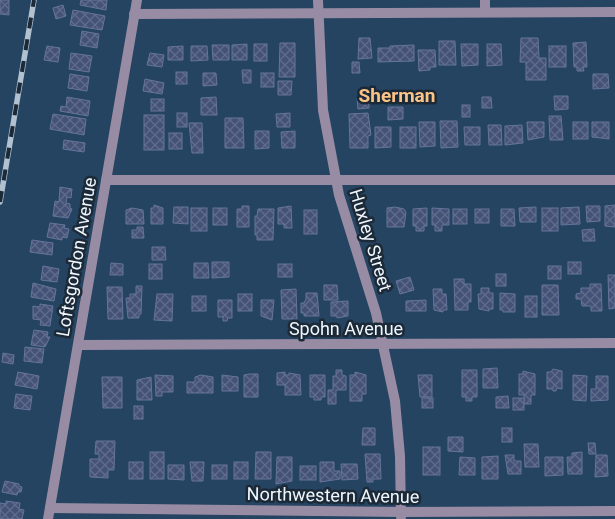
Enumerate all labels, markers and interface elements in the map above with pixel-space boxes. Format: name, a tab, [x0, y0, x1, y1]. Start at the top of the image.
district label: Sherman	[359, 84, 435, 107]
street label: Loftsgordon Avenue	[52, 176, 100, 338]
street label: Huxley Street	[345, 186, 397, 294]
street label: Spohn Avenue	[289, 318, 403, 339]
street label: Northwestern Avenue	[247, 483, 419, 507]

